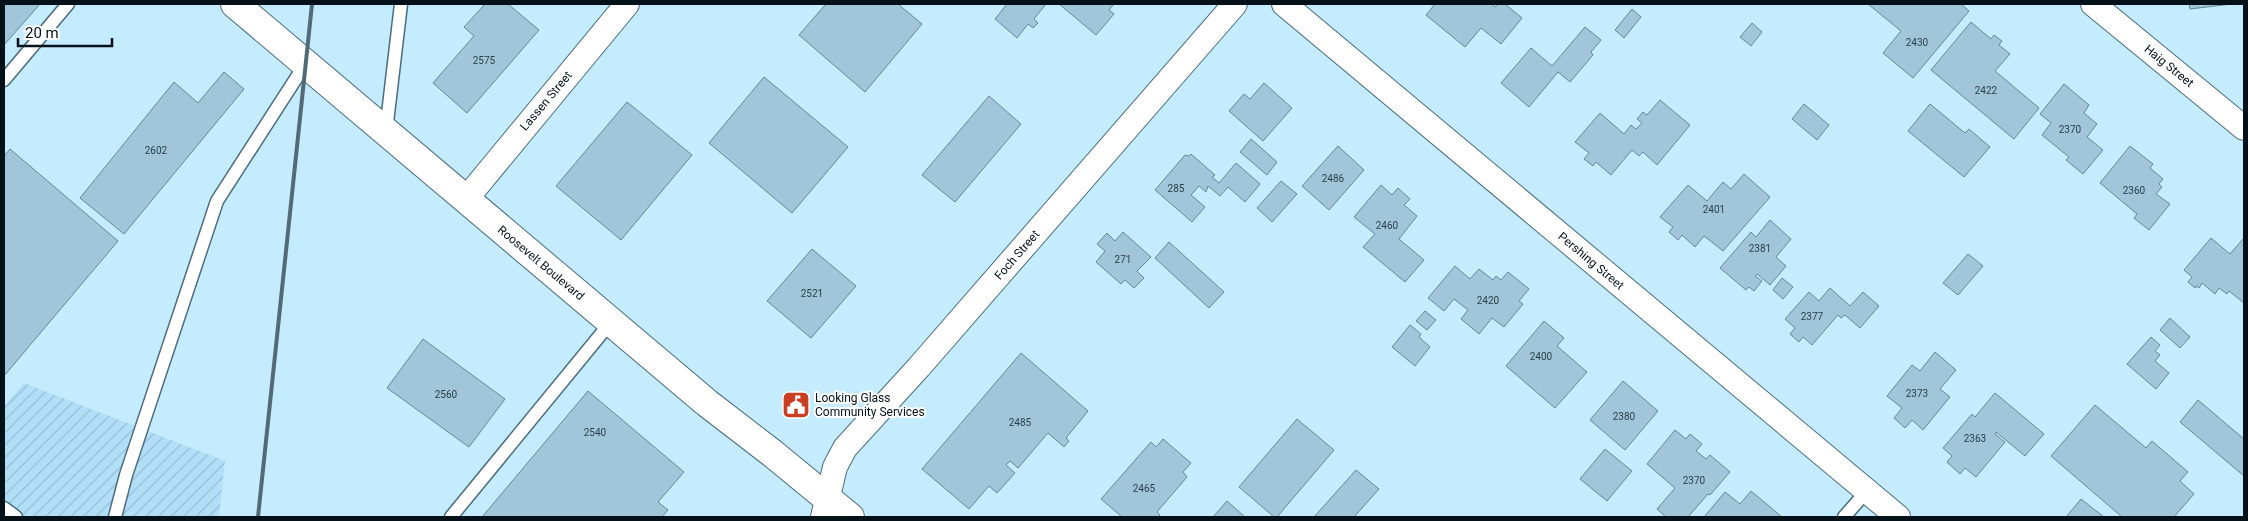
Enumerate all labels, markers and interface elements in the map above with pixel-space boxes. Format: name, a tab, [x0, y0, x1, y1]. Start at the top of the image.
scale bar	[18, 15, 111, 47]
text: 20 m	[25, 24, 59, 42]
house number: 2430	[1906, 37, 1929, 48]
street label: Haig Street	[2142, 42, 2197, 90]
house number: 2575	[473, 55, 496, 66]
street label: Lassen Street	[517, 68, 575, 133]
house number: 2422	[1975, 85, 1998, 96]
house number: 2370	[2059, 124, 2082, 135]
house number: 2602	[145, 145, 168, 156]
house number: 2486	[1322, 173, 1345, 184]
house number: 285	[1168, 183, 1185, 194]
house number: 2360	[2123, 185, 2146, 196]
house number: 2401	[1703, 204, 1725, 215]
house number: 2460	[1376, 220, 1399, 231]
street label: Roosevelt Boulevard	[495, 223, 587, 303]
street label: Foch Street	[992, 227, 1042, 283]
street label: Pershing Street	[1555, 229, 1627, 293]
house number: 2381	[1749, 243, 1771, 254]
house number: 271	[1115, 254, 1131, 265]
house number: 2521	[801, 288, 823, 299]
house number: 2420	[1477, 295, 1500, 306]
house number: 2377	[1801, 311, 1824, 322]
house number: 2400	[1530, 351, 1553, 362]
house number: 2373	[1906, 388, 1928, 399]
house number: 2560	[435, 389, 458, 400]
public building icon: Looking Glass Community Services	[781, 390, 811, 420]
place label: Looking Glass Community Services	[815, 391, 925, 419]
house number: 2380	[1613, 411, 1636, 422]
house number: 2485	[1009, 417, 1032, 428]
house number: 2540	[584, 427, 607, 438]
house number: 2363	[1964, 433, 1986, 444]
house number: 2370	[1683, 475, 1706, 486]
house number: 2465	[1133, 483, 1156, 494]

